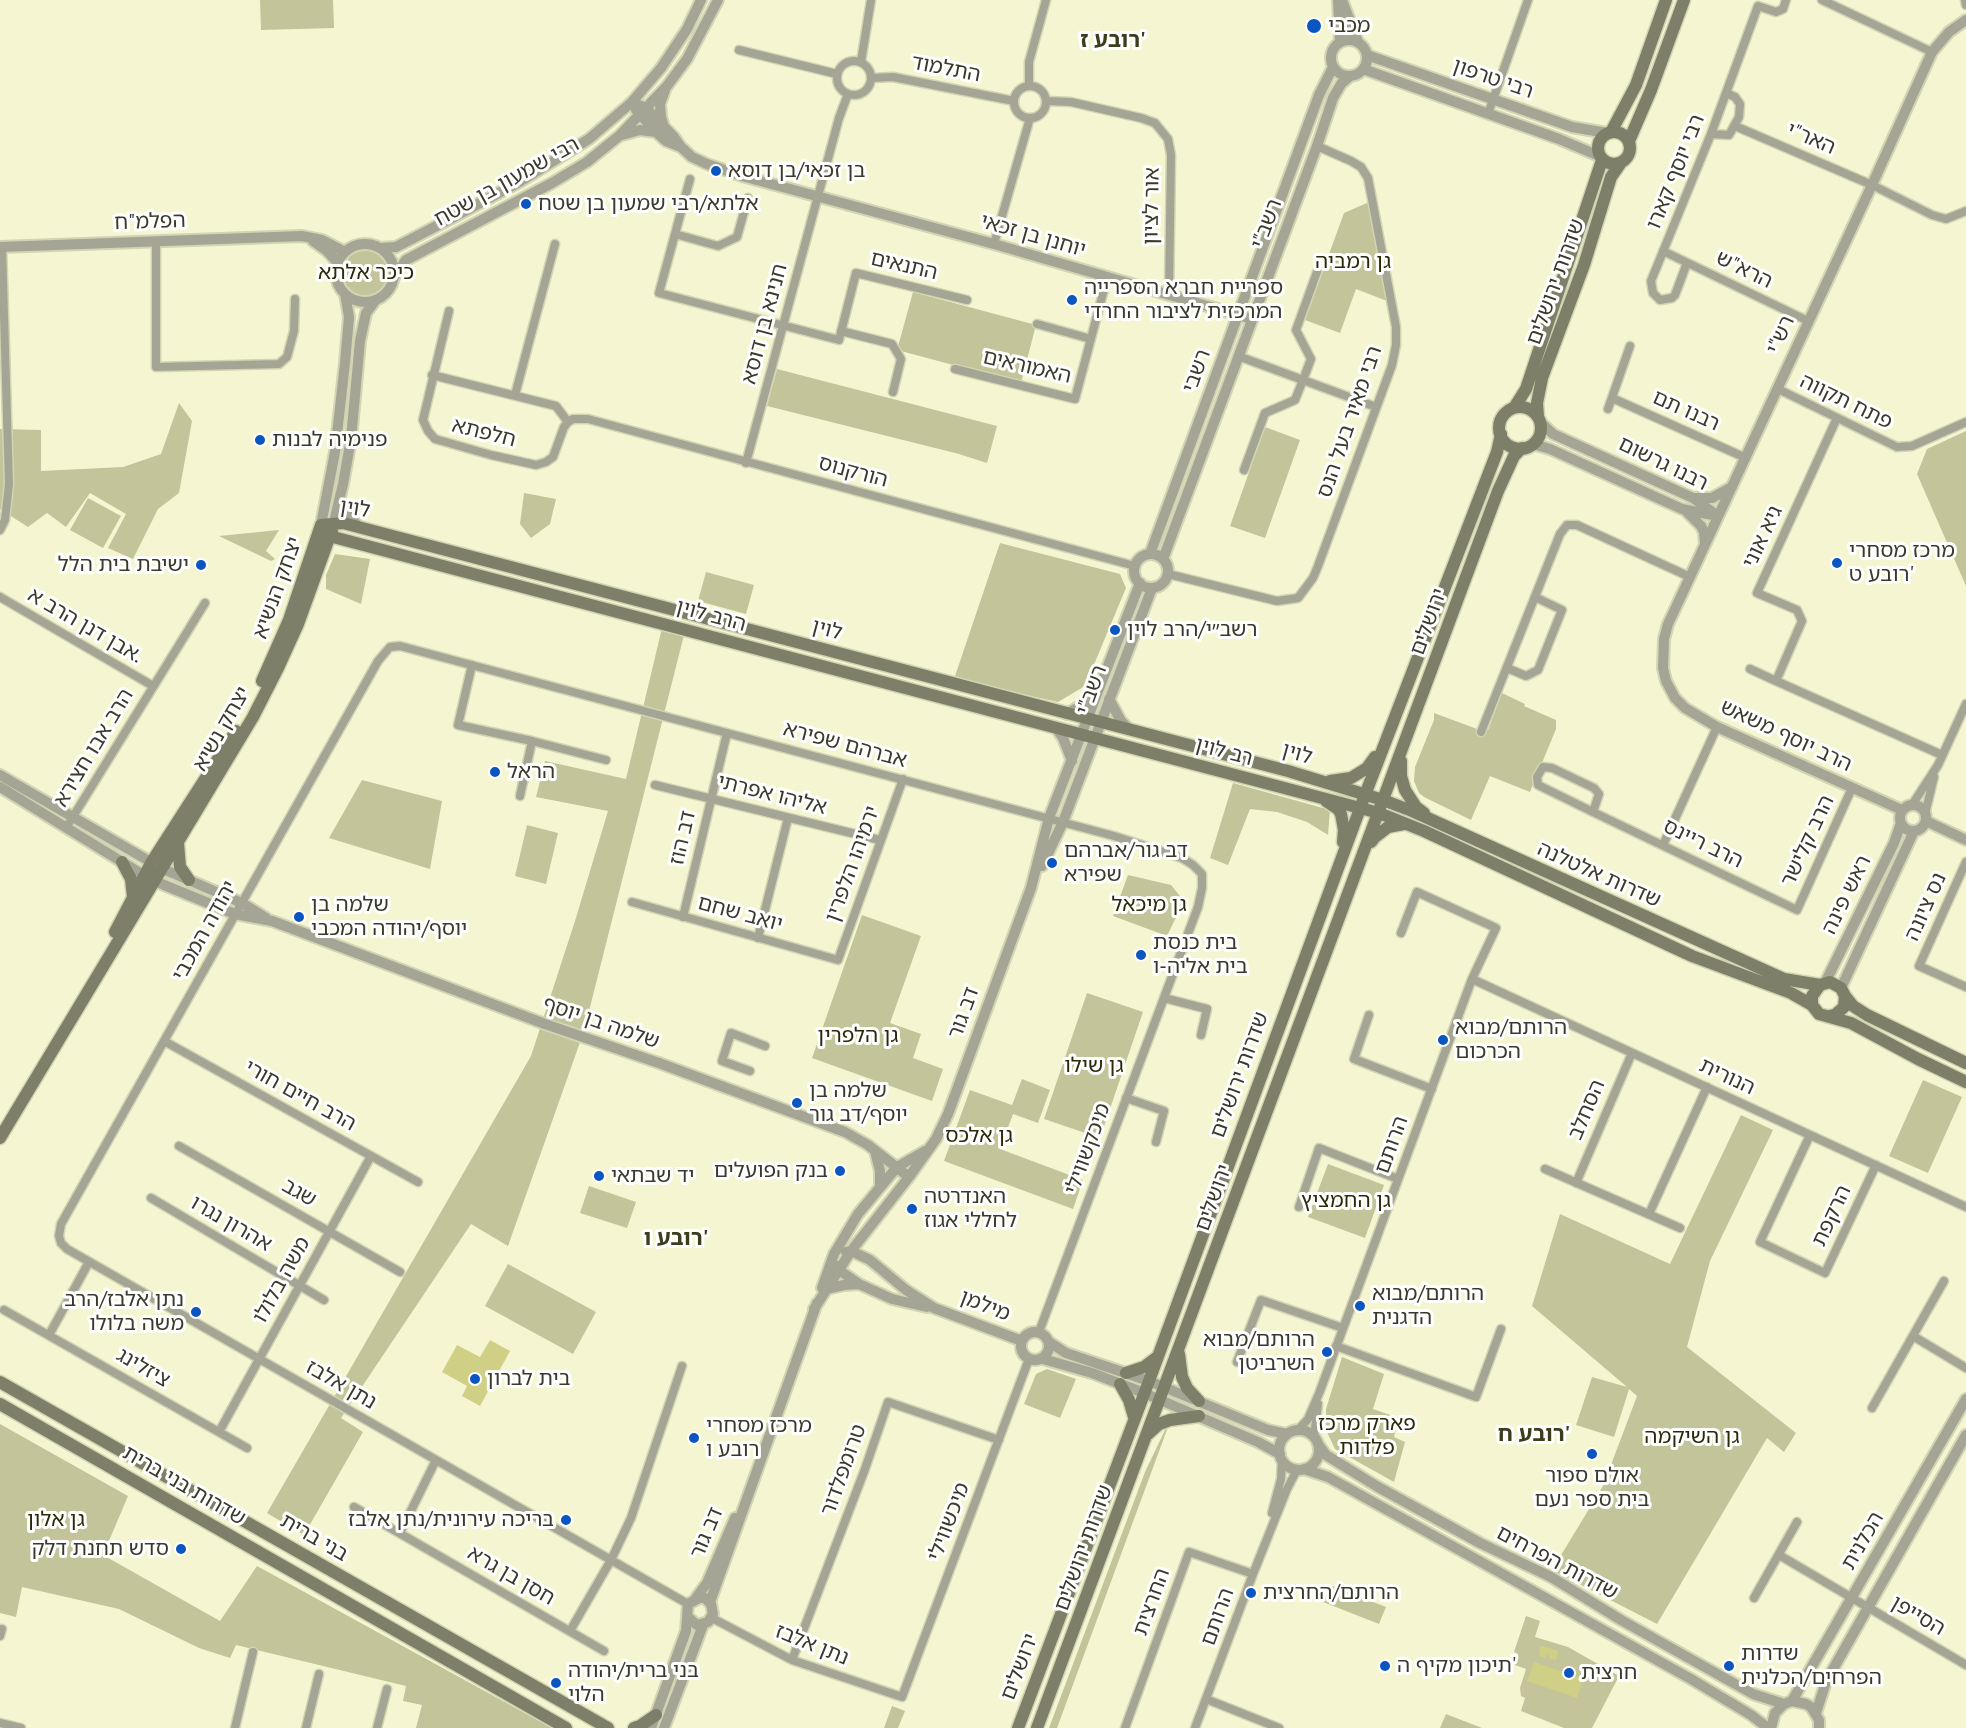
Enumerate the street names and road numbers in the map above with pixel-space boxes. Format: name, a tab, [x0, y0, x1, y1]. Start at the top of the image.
street label: התלמוד	[909, 50, 983, 88]
street label: רבי טרפון	[1449, 53, 1537, 105]
street label: רבי יוסף קארו	[1642, 111, 1710, 233]
street label: האר"י	[1783, 118, 1839, 160]
street label: רבי שמעון בן שטח	[430, 132, 584, 232]
street label: אור לציון	[1139, 167, 1165, 245]
street label: רשב"י	[1246, 196, 1288, 252]
street label: הפלמ"ח	[114, 208, 186, 236]
street label: יוחנן בן זכאי	[978, 209, 1088, 263]
street label: שדרות ירושלים	[1521, 215, 1591, 349]
street label: התנאים	[868, 246, 940, 286]
street label: הרא"ש	[1712, 246, 1776, 294]
street label: חנינא בן דוסא	[737, 261, 793, 387]
street label: רש"י	[1761, 312, 1801, 358]
street label: רבי מאיר בעל הנס	[1312, 343, 1388, 501]
street label: האמוראים	[980, 345, 1074, 389]
street label: רשבי	[1178, 346, 1216, 396]
street label: פתח תקווה	[1796, 369, 1896, 435]
street label: רבנו תם	[1649, 385, 1723, 437]
street label: חלפתא	[450, 413, 518, 453]
street label: רבנו גרשום	[1614, 431, 1712, 497]
street label: הורקנוס	[815, 451, 891, 493]
street label: לוין	[338, 494, 372, 524]
street label: גיא אוני	[1738, 502, 1788, 572]
street label: יצחק הנשיא	[248, 534, 308, 642]
street label: אבן דנן הרב א.	[23, 583, 147, 669]
street label: ירושלים	[1405, 585, 1453, 659]
street label: הרב לוין	[673, 595, 749, 637]
street label: לוין	[809, 614, 845, 646]
street label: רשב"י	[1071, 662, 1113, 718]
street label: יצחק נשיא	[188, 682, 256, 776]
street label: הרב אבו חצירא	[49, 684, 139, 812]
street label: הרב יוסף משאש	[1716, 695, 1856, 777]
street label: אברהם שפירא	[781, 716, 909, 774]
street label: רב לוין	[1193, 732, 1255, 772]
street label: לוין	[1279, 738, 1315, 770]
street label: אליהו אפרתי	[715, 769, 829, 821]
street label: הרב קלישר	[1776, 792, 1840, 890]
street label: ירמיהו הלפרין	[820, 802, 886, 926]
street label: דב הוז	[665, 809, 701, 867]
street label: הרב ריינס	[1659, 814, 1747, 874]
street label: שדרות אלטלנה	[1533, 837, 1665, 913]
street label: ראש פינה	[1817, 851, 1877, 939]
street label: נס ציונה	[1900, 869, 1952, 945]
street label: יהודה המכבי	[167, 877, 243, 985]
street label: יואב שחם	[695, 891, 785, 937]
street label: דב גור	[943, 984, 985, 1042]
street label: שלמה בן יוסף	[539, 991, 663, 1055]
street label: שדרות ירושלים	[1205, 1008, 1275, 1142]
street label: הנורית	[1695, 1053, 1759, 1101]
street label: הרב חיים חורי	[240, 1055, 360, 1137]
street label: הסחלב	[1563, 1076, 1611, 1144]
street label: מיכקשווילי	[1060, 1100, 1116, 1198]
street label: הרותם	[1370, 1113, 1414, 1177]
street label: ירושלים	[1190, 1161, 1238, 1235]
street label: שגב	[277, 1173, 321, 1213]
street label: הרקפת	[1807, 1182, 1857, 1250]
street label: אהרון נגרו	[186, 1191, 276, 1257]
street label: משה בלולו	[248, 1233, 316, 1327]
street label: מילמן	[956, 1285, 1014, 1327]
street label: ציזלינג	[112, 1343, 174, 1393]
street label: נתן אלבז	[301, 1355, 381, 1415]
street label: טרומפלדור	[816, 1421, 872, 1519]
street label: שדרות בני ברית	[118, 1441, 250, 1531]
street label: מיכשווילי	[923, 1479, 975, 1565]
street label: שדרות ירושלים	[1049, 1481, 1119, 1615]
street label: דב גור	[685, 1504, 729, 1562]
street label: הכלנית	[1836, 1508, 1890, 1574]
street label: בני ברית	[276, 1509, 352, 1567]
street label: שדרות הפרחים	[1492, 1520, 1622, 1606]
street label: חסן בן גרא	[463, 1541, 559, 1611]
street label: החרצית	[1128, 1565, 1176, 1639]
street label: הרותם	[1196, 1585, 1240, 1649]
street label: הסייפן	[1887, 1591, 1949, 1641]
street label: נתן אלבז	[772, 1619, 852, 1671]
street label: ירושלים	[996, 1630, 1044, 1704]

